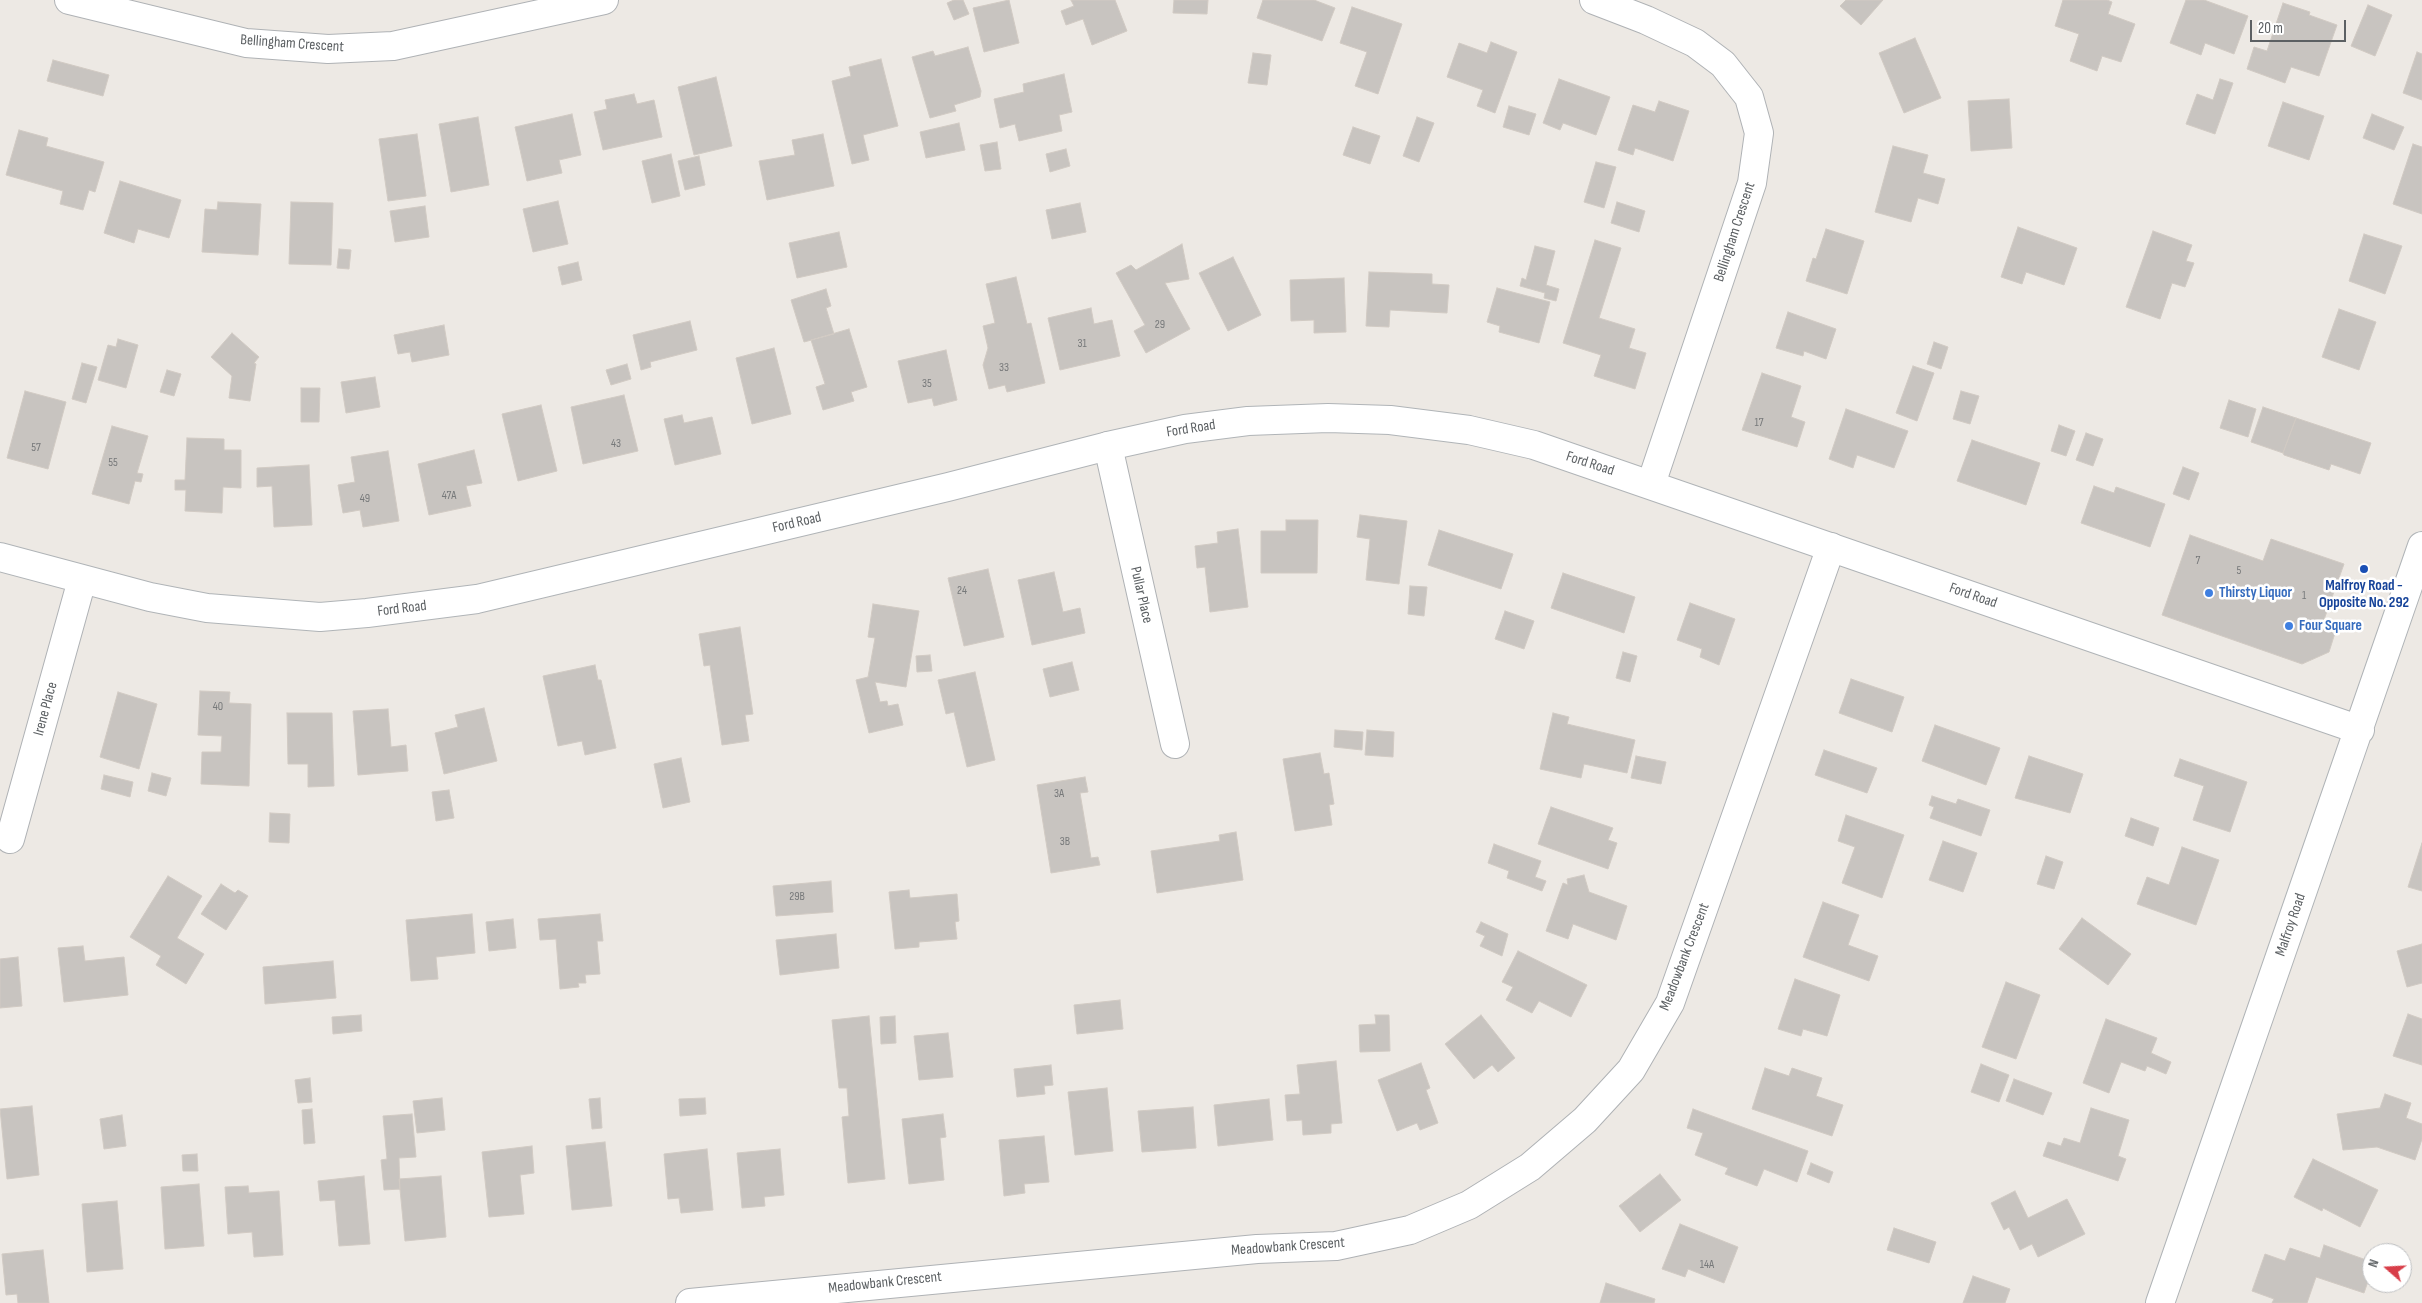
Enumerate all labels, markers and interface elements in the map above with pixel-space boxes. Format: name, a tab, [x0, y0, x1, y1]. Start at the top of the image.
scale bar	[2252, 10, 2348, 42]
text: 20 m	[2258, 19, 2283, 38]
street label: Bellingham Crescent	[240, 31, 344, 57]
street label: Bellingham Crescent	[1710, 180, 1760, 284]
house number: 29	[1155, 318, 1165, 332]
house number: 31	[1077, 337, 1087, 351]
house number: 33	[999, 361, 1009, 375]
house number: 35	[922, 377, 932, 391]
street label: Ford Road	[1165, 416, 1217, 442]
house number: 17	[1755, 416, 1763, 430]
house number: 43	[611, 437, 621, 451]
house number: 57	[31, 441, 41, 455]
street label: Ford Road	[1564, 448, 1616, 480]
house number: 55	[108, 456, 118, 470]
house number: 47A	[442, 489, 456, 503]
house number: 49	[360, 492, 370, 506]
street label: Ford Road	[771, 509, 823, 537]
house number: 7	[2196, 554, 2200, 568]
marker: Malfroy Road - Opposite No. 292	[2358, 563, 2370, 575]
house number: 5	[2237, 564, 2241, 578]
street label: Pullar Place	[1126, 565, 1156, 625]
place label: Malfroy Road - Opposite No. 292	[2319, 577, 2409, 612]
street label: Ford Road	[1947, 579, 1999, 613]
house number: 24	[957, 584, 967, 598]
place label: Thirsty Liquor	[2219, 584, 2292, 602]
marker: Thirsty Liquor	[2203, 587, 2215, 599]
house number: 1	[2302, 589, 2306, 603]
street label: Ford Road	[376, 597, 428, 621]
place label: Four Square	[2299, 617, 2362, 635]
marker: Four Square	[2283, 620, 2295, 632]
street label: Irene Place	[30, 680, 62, 738]
house number: 40	[213, 700, 223, 714]
house number: 3A	[1054, 787, 1064, 801]
house number: 3B	[1060, 835, 1070, 849]
house number: 29B	[789, 890, 805, 904]
street label: Malfroy Road	[2272, 891, 2310, 959]
street label: Meadowbank Crescent	[1656, 901, 1714, 1013]
street label: Meadowbank Crescent	[1231, 1234, 1345, 1260]
north arrow	[2362, 1243, 2412, 1293]
text: N	[2364, 1257, 2383, 1270]
house number: 14A	[1700, 1258, 1714, 1272]
street label: Meadowbank Crescent	[827, 1268, 943, 1298]

